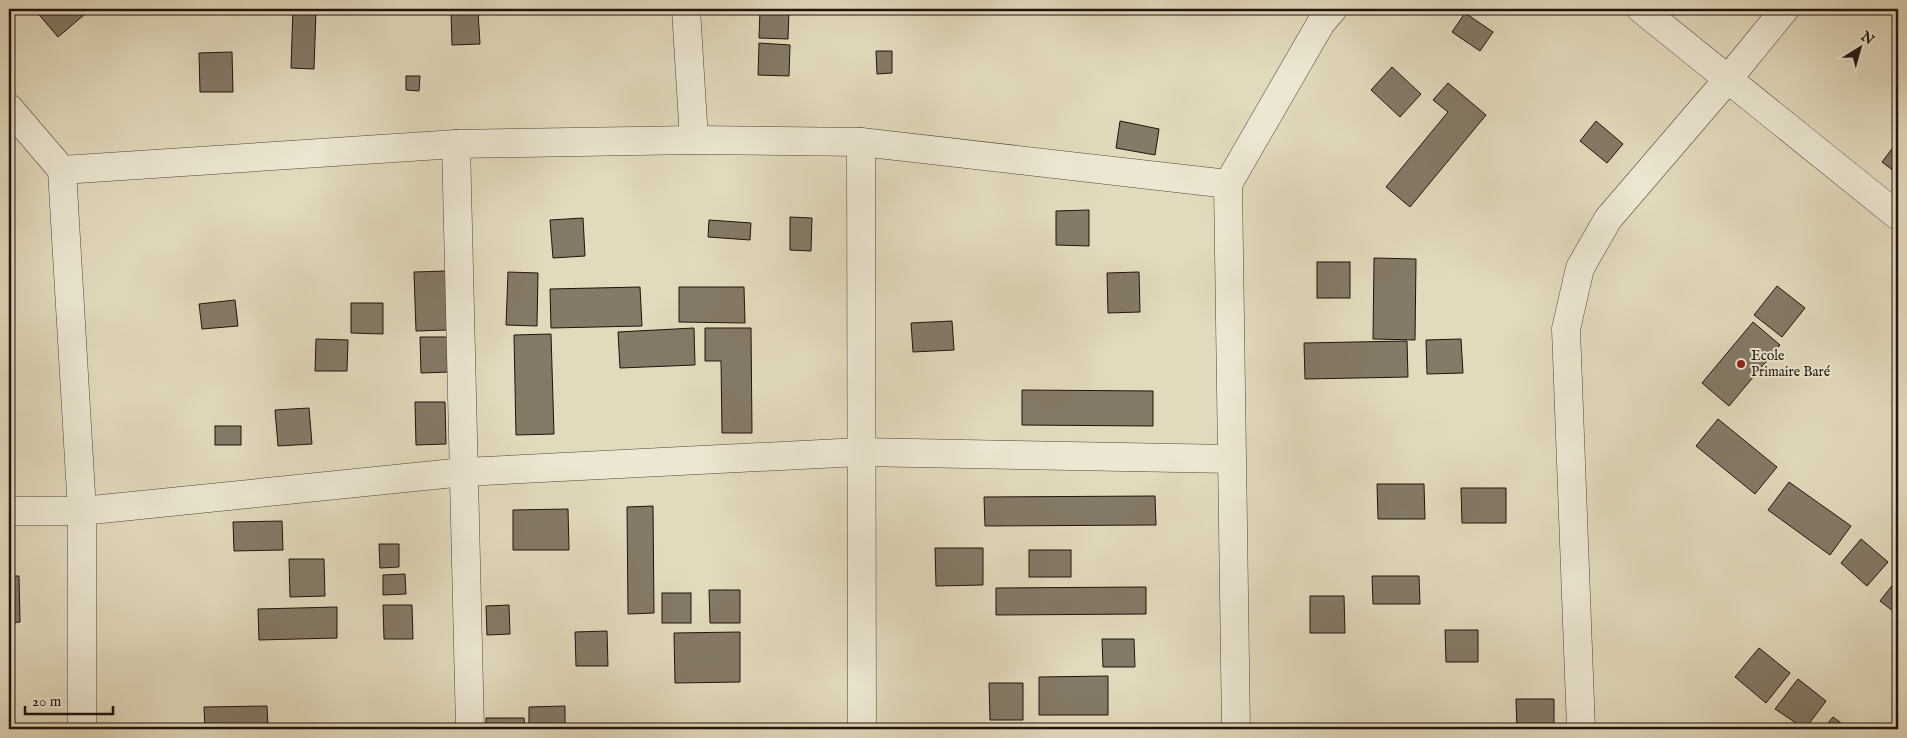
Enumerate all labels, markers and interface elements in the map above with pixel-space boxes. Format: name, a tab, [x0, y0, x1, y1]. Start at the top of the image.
north arrow	[1834, 22, 1884, 72]
text: N	[1856, 27, 1877, 49]
place label: Ecole Primaire Baré	[1751, 347, 1831, 381]
marker: Ecole Primaire Baré	[1735, 358, 1747, 370]
scale bar	[25, 683, 112, 715]
text: 20 m	[32, 692, 62, 711]

